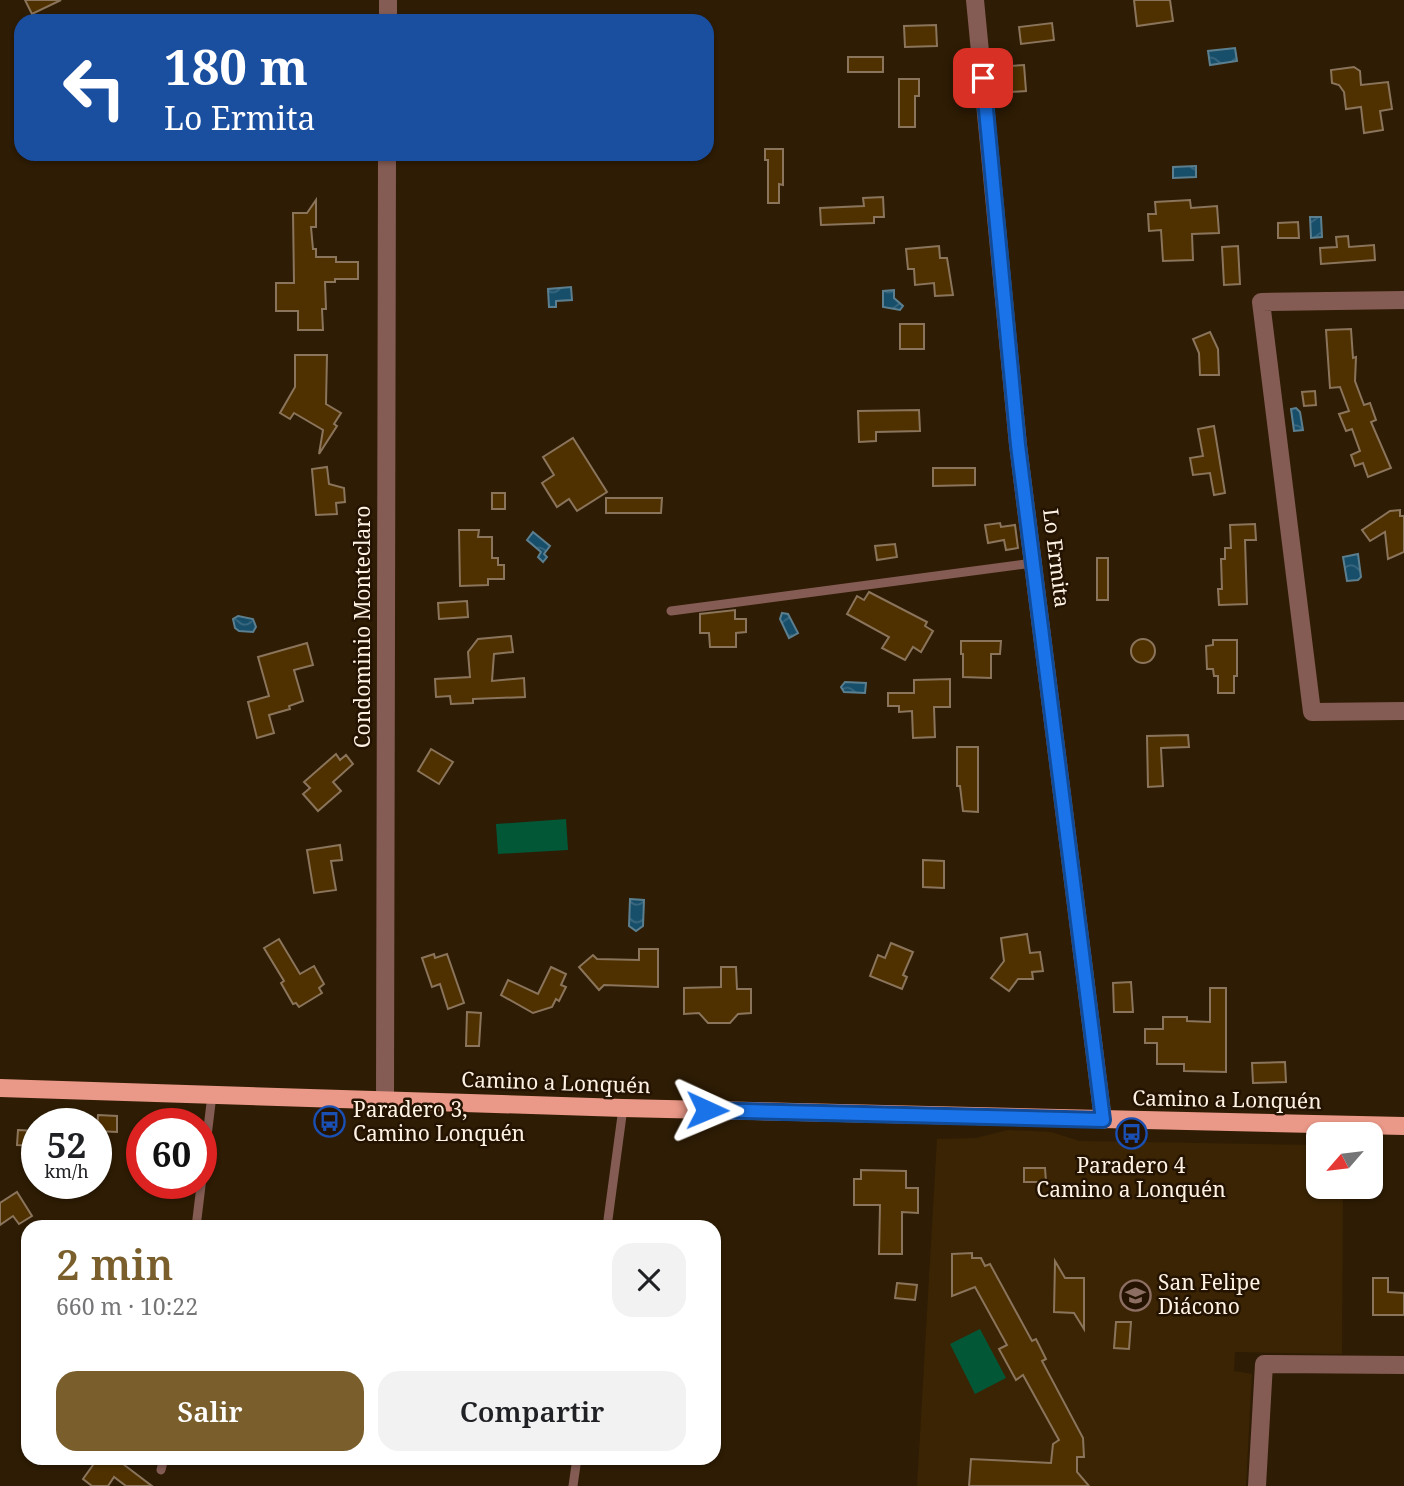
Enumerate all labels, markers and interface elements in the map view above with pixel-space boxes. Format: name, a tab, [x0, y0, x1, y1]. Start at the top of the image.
text: 180 m	[164, 33, 308, 99]
icon: left	[49, 42, 140, 133]
pin	[953, 48, 1013, 108]
icon: arrive	[964, 59, 1002, 97]
text: Lo Ermita	[164, 96, 316, 139]
street label: Condominio Monteclaro	[348, 506, 376, 748]
street label: Lo Ermita	[1037, 507, 1077, 609]
street label: Camino a Lonquén	[461, 1065, 651, 1099]
position arrow	[670, 1073, 744, 1147]
street label: Camino a Lonquén	[1132, 1083, 1322, 1115]
place label: Paradero 3, Camino Lonquén	[353, 1095, 525, 1147]
bus stop icon: Paradero 3, Camino Lonquén	[313, 1105, 347, 1139]
speed limit sign: 60	[126, 1108, 217, 1199]
bus stop icon: Paradero 4 Camino a Lonquén	[1114, 1117, 1148, 1151]
text: 52	[47, 1121, 86, 1168]
north arrow	[1306, 1122, 1382, 1199]
map controls	[1306, 1122, 1383, 1199]
place label: Paradero 4 Camino a Lonquén	[1036, 1151, 1226, 1203]
text: km/h	[44, 1159, 89, 1183]
text: 2 min	[56, 1235, 173, 1292]
button: close	[612, 1243, 686, 1317]
place label: San Felipe Diácono	[1158, 1268, 1260, 1320]
school or university icon: San Felipe Diácono	[1118, 1278, 1152, 1312]
text: 660 m · 10:22	[56, 1290, 198, 1322]
button: Salir	[56, 1371, 364, 1451]
button: Compartir	[378, 1371, 686, 1451]

